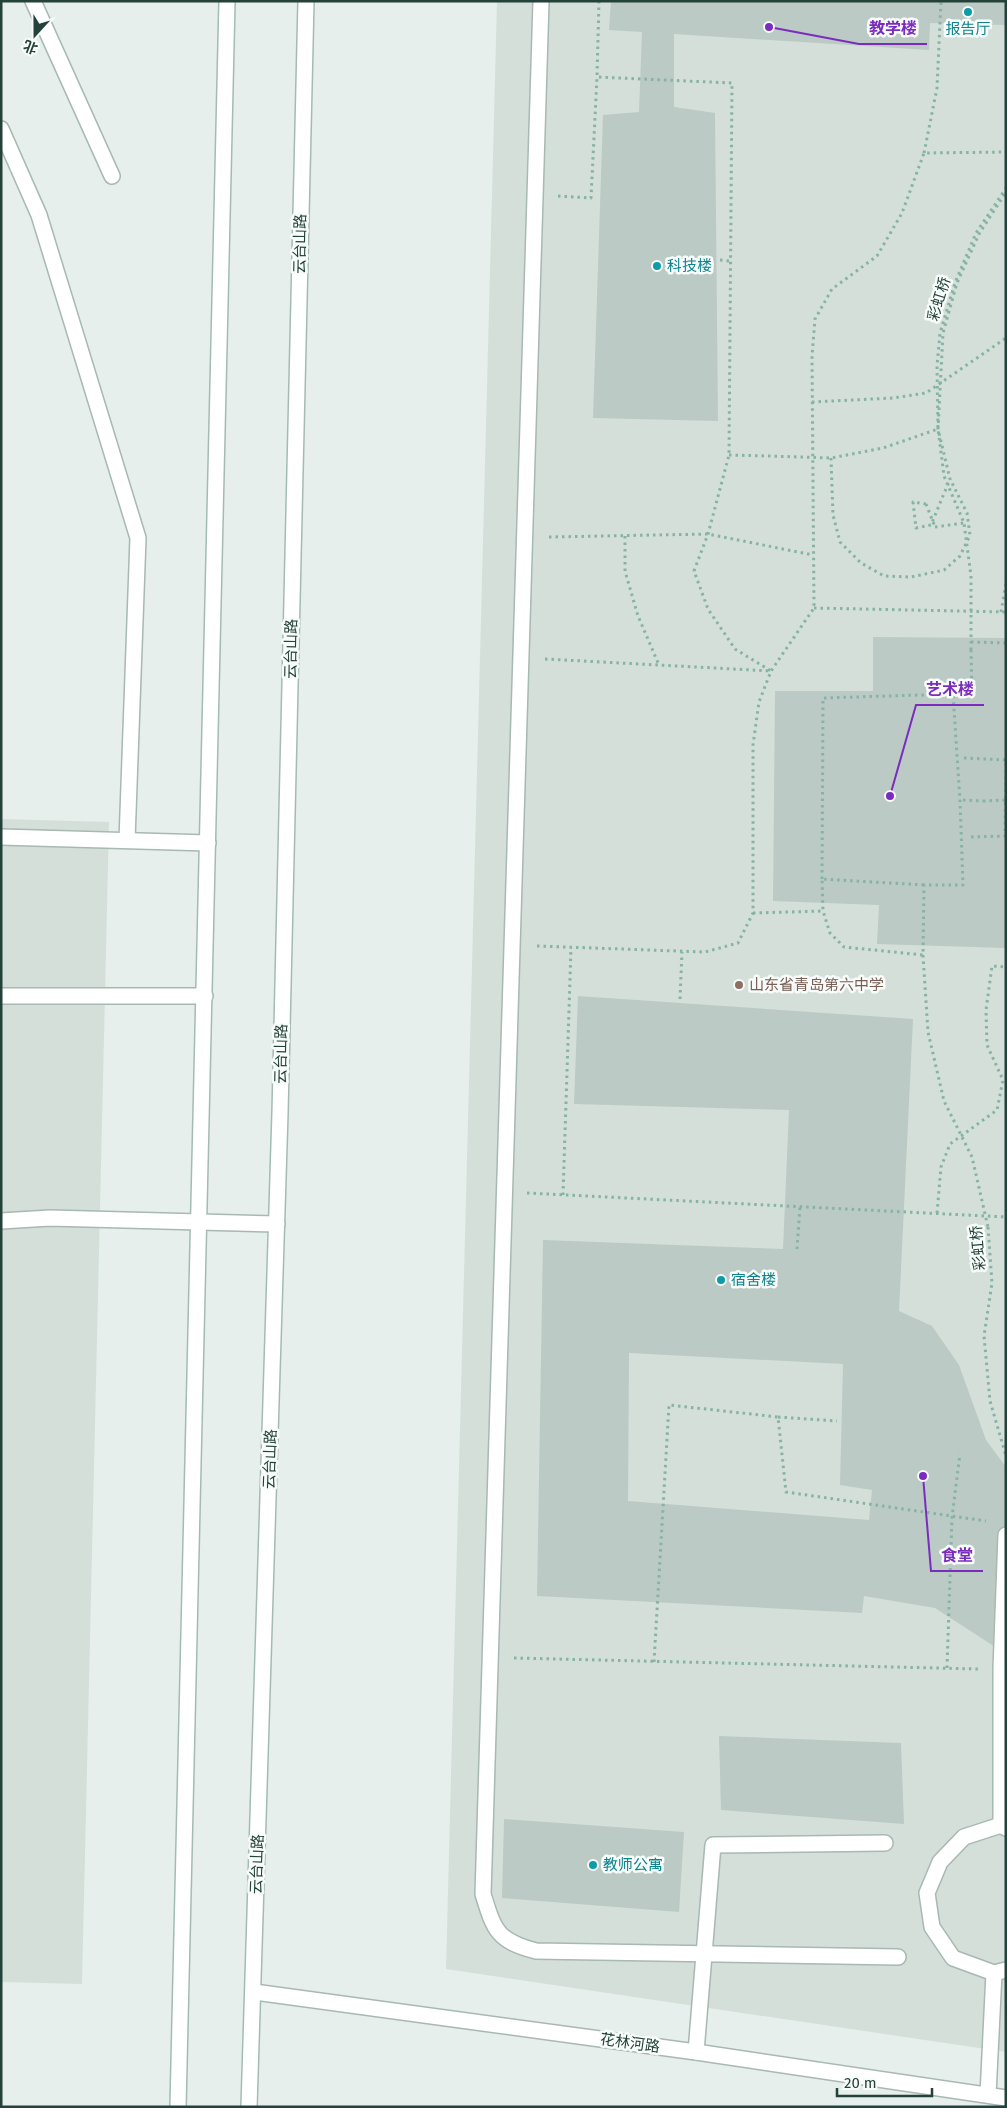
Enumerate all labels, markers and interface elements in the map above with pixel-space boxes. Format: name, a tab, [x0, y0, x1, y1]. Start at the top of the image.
marker: 报告厅	[962, 6, 974, 18]
north arrow	[10, 10, 60, 60]
callout: 教学楼	[859, 13, 927, 44]
text: 教学楼	[869, 19, 917, 38]
place label: 报告厅	[945, 20, 991, 38]
text: 北	[21, 36, 40, 57]
street label: 云台山路	[290, 214, 310, 274]
place label: 科技楼	[667, 257, 712, 275]
marker: 科技楼	[651, 260, 663, 272]
street label: 彩虹桥	[924, 275, 954, 323]
street label: 云台山路	[281, 619, 301, 679]
callout: 艺术楼	[916, 674, 984, 705]
text: 艺术楼	[926, 680, 974, 699]
place label: 山东省青岛第六中学	[749, 976, 884, 994]
marker: 山东省青岛第六中学	[733, 979, 745, 991]
street label: 云台山路	[271, 1024, 291, 1084]
street label: 彩虹桥	[967, 1225, 989, 1271]
place label: 宿舍楼	[731, 1271, 776, 1289]
marker: 宿舍楼	[715, 1274, 727, 1286]
street label: 云台山路	[260, 1429, 280, 1489]
callout: 食堂	[931, 1540, 983, 1571]
text: 食堂	[941, 1546, 973, 1565]
street label: 云台山路	[247, 1834, 267, 1894]
place label: 教师公寓	[603, 1856, 663, 1874]
marker: 教师公寓	[587, 1859, 599, 1871]
street label: 花林河路	[599, 2030, 661, 2056]
scale bar	[837, 2066, 932, 2098]
text: 20 m	[844, 2074, 877, 2092]

